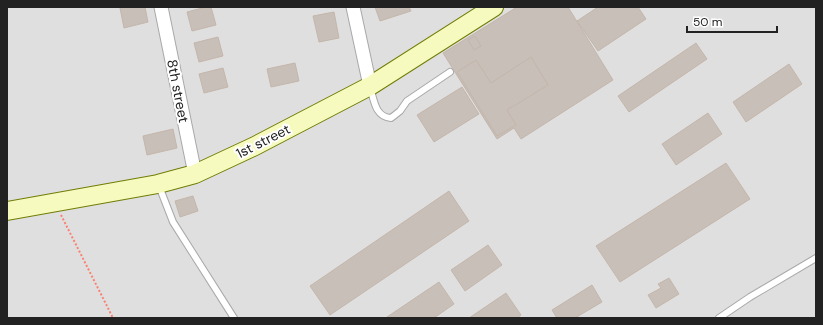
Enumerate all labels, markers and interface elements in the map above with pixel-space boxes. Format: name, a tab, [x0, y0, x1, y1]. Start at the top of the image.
scale bar	[687, 8, 777, 34]
text: 50 m	[693, 14, 722, 30]
street label: 8th street	[163, 58, 193, 124]
street label: 1st street	[233, 120, 293, 162]

